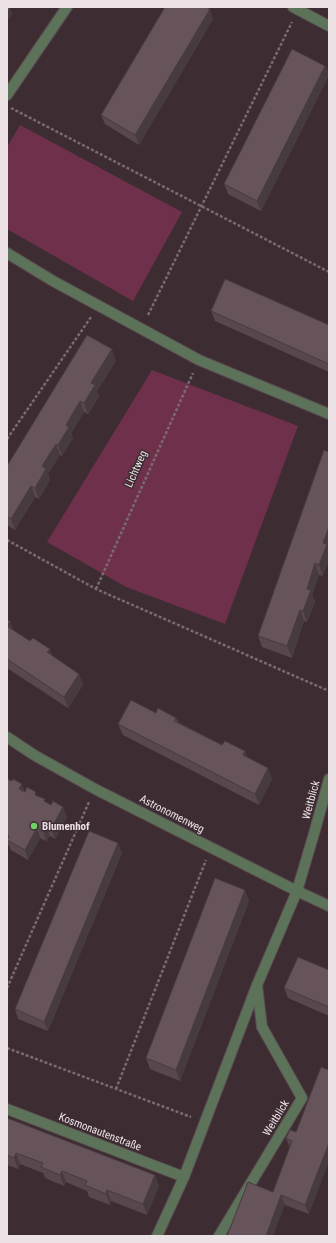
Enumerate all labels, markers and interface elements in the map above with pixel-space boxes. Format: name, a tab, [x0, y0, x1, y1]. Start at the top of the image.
street label: Lichtweg	[122, 448, 150, 490]
street label: Weitblick	[300, 779, 322, 821]
street label: Astronomenweg	[138, 792, 206, 836]
place label: Blumenhof	[42, 820, 90, 833]
marker: Blumenhof	[29, 821, 39, 831]
street label: Weitblick	[260, 1098, 292, 1138]
street label: Kosmonautenstraße	[57, 1110, 143, 1154]

